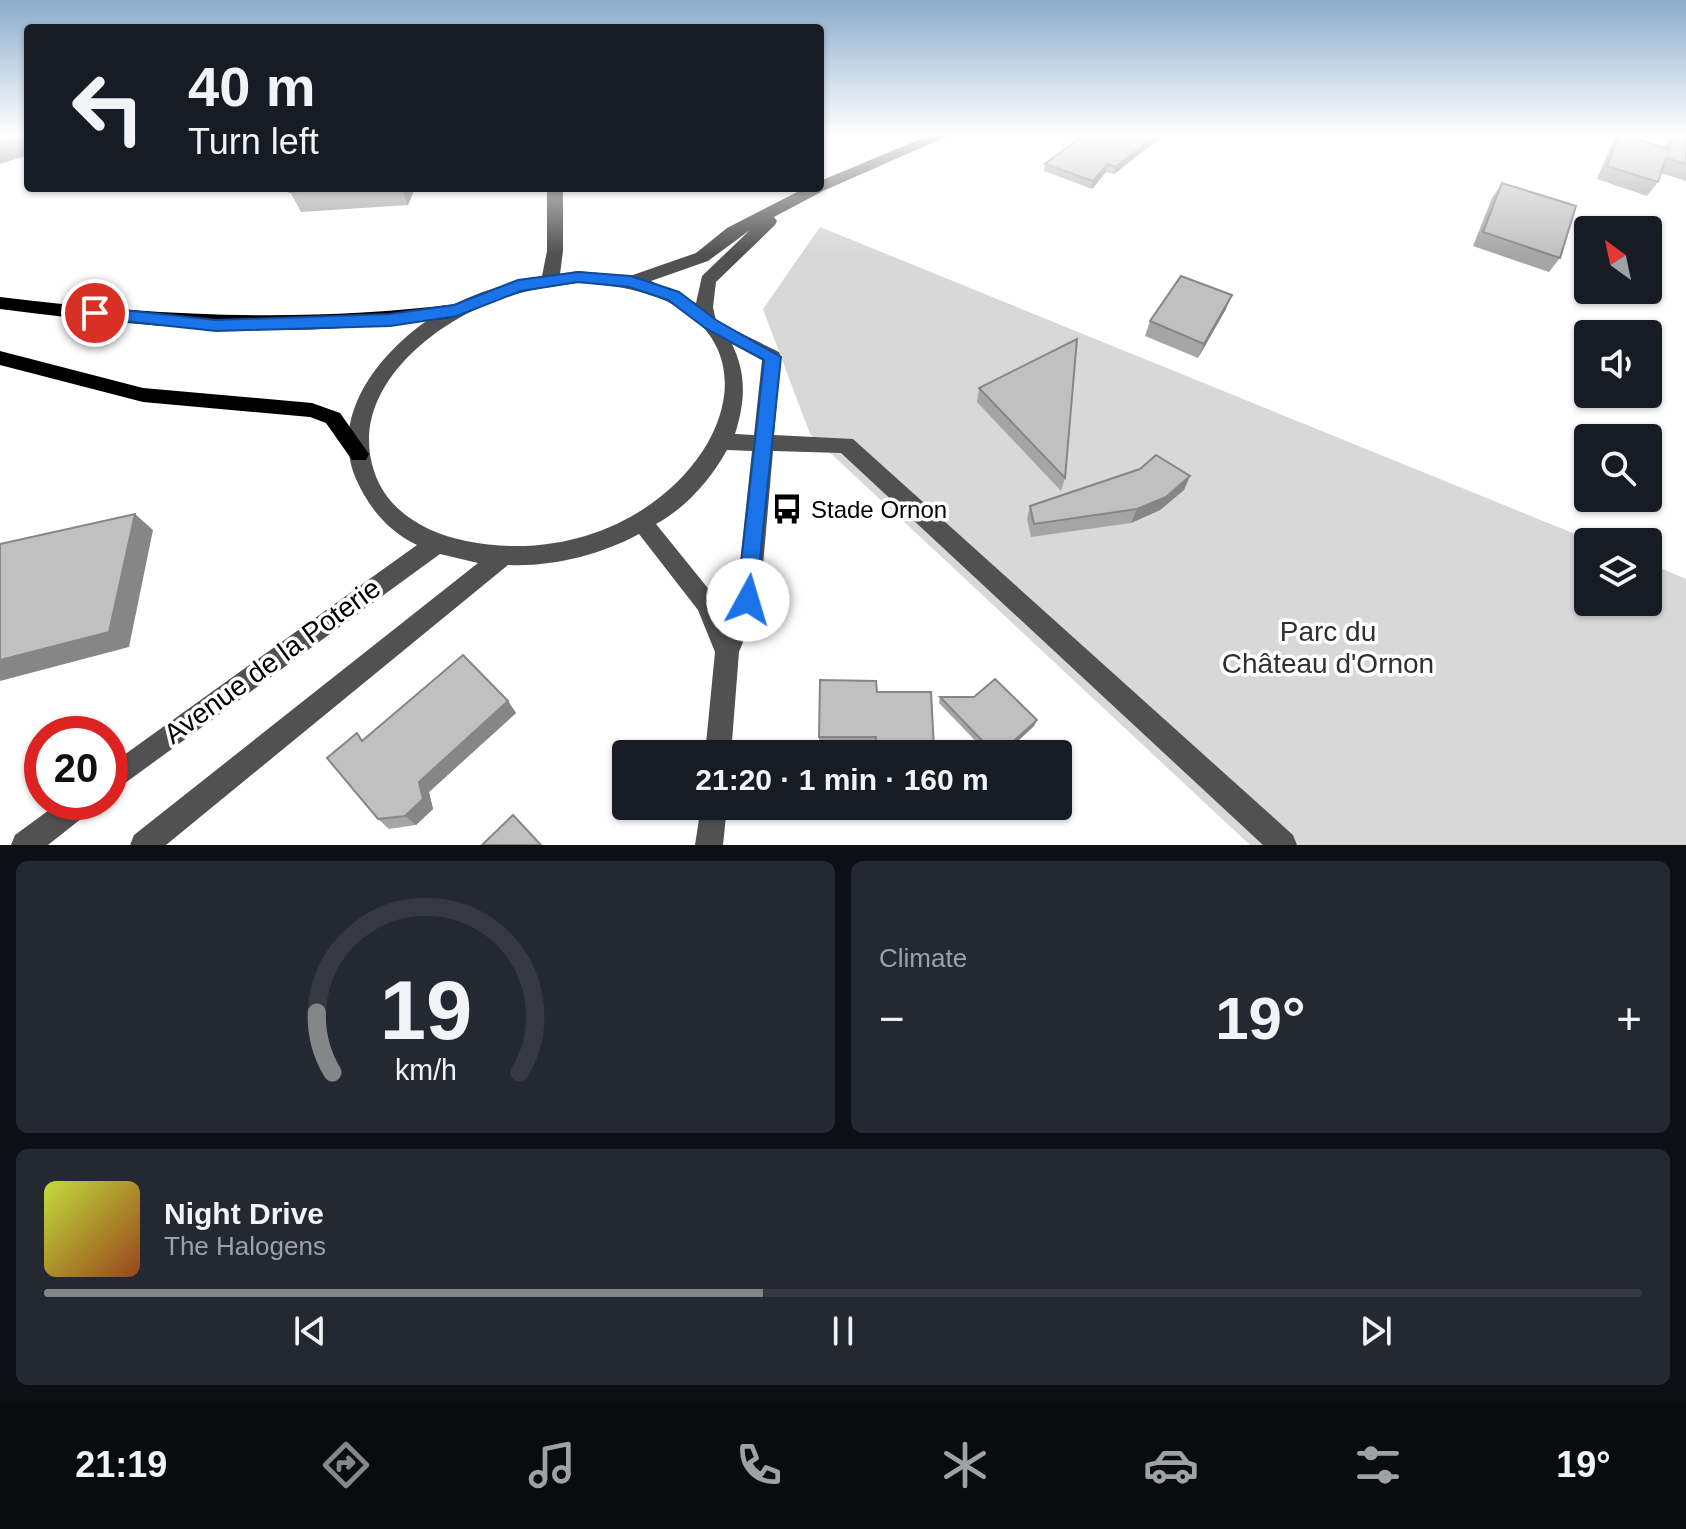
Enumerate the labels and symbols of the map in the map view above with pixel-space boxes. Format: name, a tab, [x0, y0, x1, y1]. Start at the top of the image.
north arrow	[1574, 216, 1662, 304]
pin	[61, 279, 129, 347]
bus stop icon: Stade Ornon	[770, 492, 804, 526]
place label: Stade Ornon	[811, 496, 947, 523]
position arrow	[706, 558, 790, 642]
street label: Avenue de la Poterie	[158, 572, 386, 750]
park label: Parc du Château d'Ornon	[1222, 616, 1434, 679]
speed limit sign: 20	[24, 716, 128, 820]

